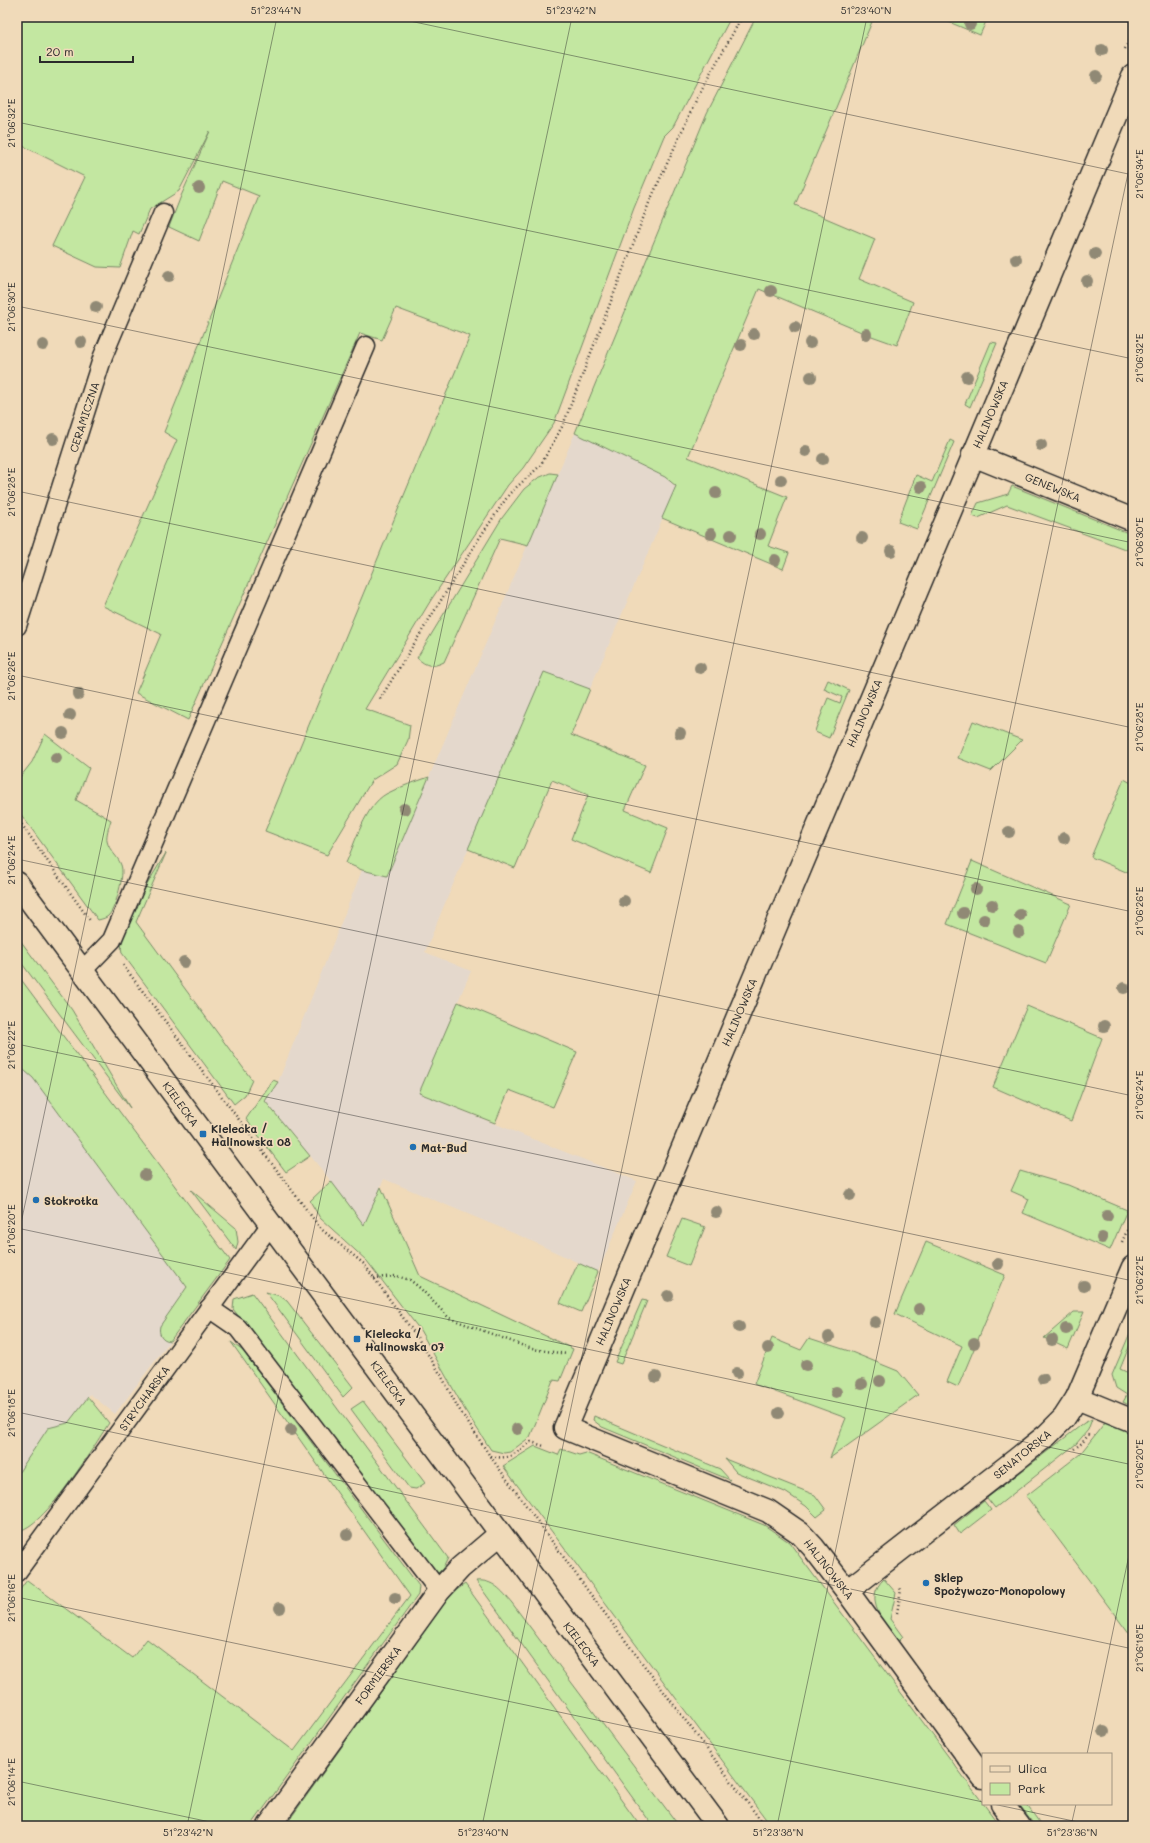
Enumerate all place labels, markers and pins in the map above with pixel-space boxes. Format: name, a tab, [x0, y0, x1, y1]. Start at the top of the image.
place label: Kielecka / Halinowska 08	[211, 1121, 291, 1149]
marker: Kielecka / Halinowska 08	[198, 1129, 208, 1139]
place label: Mat-Bud	[421, 1140, 467, 1155]
marker: Mat-Bud	[408, 1142, 418, 1152]
place label: Stokrotka	[44, 1193, 99, 1208]
marker: Stokrotka	[31, 1195, 41, 1205]
place label: Kielecka / Halinowska 07	[365, 1326, 444, 1354]
marker: Kielecka / Halinowska 07	[352, 1334, 362, 1344]
place label: Sklep Spożywczo-Monopolowy	[934, 1570, 1066, 1598]
marker: Sklep Spożywczo-Monopolowy	[921, 1578, 931, 1588]

